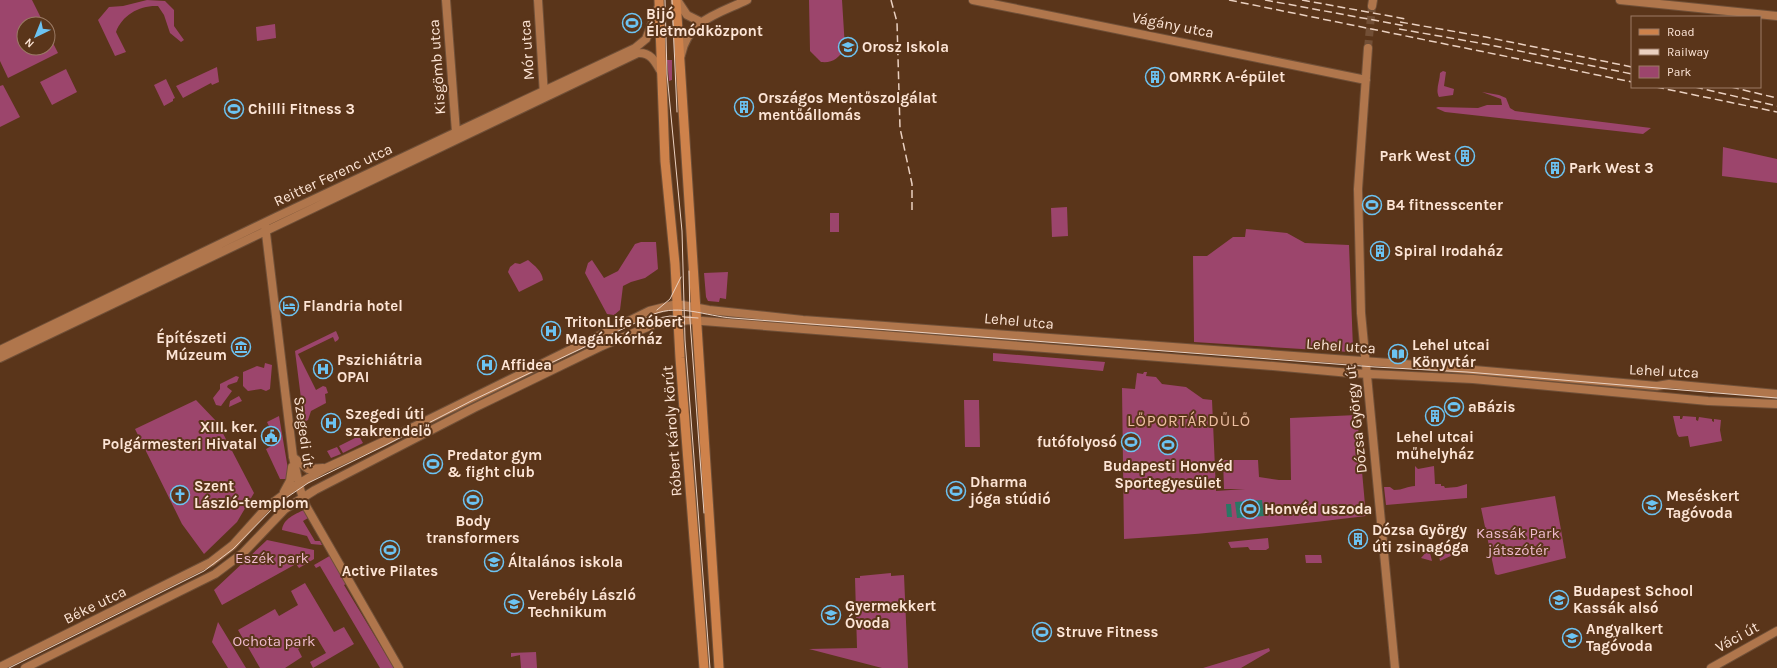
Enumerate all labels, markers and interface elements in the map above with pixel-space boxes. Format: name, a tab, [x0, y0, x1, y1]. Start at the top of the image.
place label: Bijó Életmódközpont	[646, 5, 763, 40]
street label: Vágány utca	[1130, 8, 1216, 42]
sports icon: Bijó Életmódközpont	[621, 12, 643, 34]
north arrow	[16, 16, 56, 56]
legend	[1631, 16, 1761, 88]
street label: Kisgömb utca	[425, 19, 449, 115]
street label: Mór utca	[516, 19, 538, 81]
text: Road	[1667, 25, 1695, 39]
text: N	[22, 36, 37, 50]
school or university icon: Orosz Iskola	[837, 36, 859, 58]
place label: Orosz Iskola	[862, 38, 949, 56]
text: Railway	[1667, 45, 1709, 59]
text: Park	[1667, 65, 1692, 79]
building icon: OMRRK A-épület	[1144, 66, 1166, 88]
place label: OMRRK A-épület	[1169, 68, 1285, 86]
place label: Országos Mentőszolgálat mentőállomás	[758, 89, 937, 124]
building icon: Országos Mentőszolgálat mentőállomás	[733, 96, 755, 118]
sports icon: Chilli Fitness 3	[223, 98, 245, 120]
place label: Chilli Fitness 3	[248, 100, 355, 118]
street label: Reitter Ferenc utca	[271, 140, 395, 210]
building icon: Park West	[1454, 145, 1476, 167]
place label: Park West	[1380, 147, 1451, 165]
building icon: Park West 3	[1544, 157, 1566, 179]
place label: Park West 3	[1569, 159, 1654, 177]
sports icon: B4 fitnesscenter	[1361, 194, 1383, 216]
place label: B4 fitnesscenter	[1386, 196, 1503, 214]
building icon: Spiral Irodaház	[1369, 240, 1391, 262]
place label: Spiral Irodaház	[1394, 242, 1503, 260]
hotel icon: Flandria hotel	[278, 295, 300, 317]
place label: Flandria hotel	[303, 297, 403, 315]
street label: Lehel utca	[983, 309, 1055, 333]
place label: TritonLife Róbert Magánkórház	[565, 313, 683, 348]
hospital icon: TritonLife Róbert Magánkórház	[540, 320, 562, 342]
place label: Építészeti Múzeum	[156, 328, 227, 364]
street label: Lehel utca	[1305, 335, 1377, 357]
museum icon: Építészeti Múzeum	[230, 336, 252, 358]
place label: Lehel utcai Könyvtár	[1412, 336, 1490, 371]
library icon: Lehel utcai Könyvtár	[1387, 343, 1409, 365]
place label: Pszichiátria OPAI	[337, 351, 422, 386]
hospital icon: Affidea	[476, 354, 498, 376]
place label: Affidea	[501, 356, 552, 374]
hospital icon: Pszichiátria OPAI	[312, 358, 334, 380]
street label: Lehel utca	[1629, 360, 1699, 382]
street label: Dózsa György út	[1341, 364, 1371, 474]
street label: Róbert Károly körút	[658, 365, 686, 497]
street label: Szegedi út	[290, 395, 318, 469]
sports icon: aBázis	[1443, 396, 1465, 418]
place label: aBázis	[1468, 398, 1516, 416]
place label: Szegedi úti szakrendelő	[345, 405, 431, 440]
building icon: Lehel utcai műhelyház	[1424, 405, 1446, 427]
district label: LŐPORTÁRDŰLŐ	[1127, 411, 1251, 430]
hospital icon: Szegedi úti szakrendelő	[320, 412, 342, 434]
place label: XIII. ker. Polgármesteri Hivatal	[102, 418, 257, 453]
public building icon: XIII. ker. Polgármesteri Hivatal	[260, 425, 282, 447]
place label: Lehel utcai műhelyház	[1396, 428, 1474, 463]
sports icon: futófolyosó	[1120, 431, 1142, 453]
place label: futófolyosó	[1037, 433, 1117, 451]
sports icon: Budapesti Honvéd Sportegyesület	[1157, 434, 1179, 456]
place label: Predator gym & fight club	[447, 446, 542, 481]
sports icon: Predator gym & fight club	[422, 453, 444, 475]
place label: Budapesti Honvéd Sportegyesület	[1103, 457, 1233, 492]
place label: Dharma jóga stúdió	[968, 473, 1051, 508]
place label: Szent László-templom	[194, 477, 309, 512]
sports icon: Dharma jóga stúdió	[945, 480, 967, 502]
church icon: Szent László-templom	[169, 484, 191, 506]
place label: Meséskert Tagóvoda	[1666, 487, 1740, 522]
sports icon: Body transformers	[462, 489, 484, 511]
school or university icon: Meséskert Tagóvoda	[1641, 494, 1663, 516]
sports icon: Honvéd uszoda	[1239, 498, 1261, 520]
place label: Honvéd uszoda	[1264, 500, 1372, 518]
place label: Body transformers	[426, 512, 520, 547]
place label: Dózsa György úti zsinagóga	[1372, 521, 1469, 556]
park label: Kassák Park játszótér	[1476, 524, 1560, 559]
building icon: Dózsa György úti zsinagóga	[1347, 528, 1369, 550]
sports icon: Active Pilates	[379, 539, 401, 561]
park label: Eszék park	[235, 549, 309, 567]
school or university icon: Általános iskola	[483, 551, 505, 573]
place label: Általános iskola	[508, 552, 623, 571]
place label: Active Pilates	[342, 562, 438, 580]
street label: Béke utca	[61, 582, 129, 628]
place label: Budapest School Kassák alsó	[1573, 582, 1693, 617]
place label: Verebély László Technikum	[528, 586, 636, 621]
school or university icon: Budapest School Kassák alsó	[1548, 589, 1570, 611]
school or university icon: Verebély László Technikum	[503, 593, 525, 615]
place label: Gyermekkert Óvoda	[845, 597, 936, 632]
school or university icon: Gyermekkert Óvoda	[820, 604, 842, 626]
street label: Váci út	[1712, 618, 1762, 656]
place label: Angyalkert Tagóvoda	[1586, 620, 1663, 655]
sports icon: Struve Fitness	[1031, 621, 1053, 643]
place label: Struve Fitness	[1056, 623, 1159, 641]
school or university icon: Angyalkert Tagóvoda	[1561, 627, 1583, 649]
park label: Ochota park	[232, 632, 316, 650]

